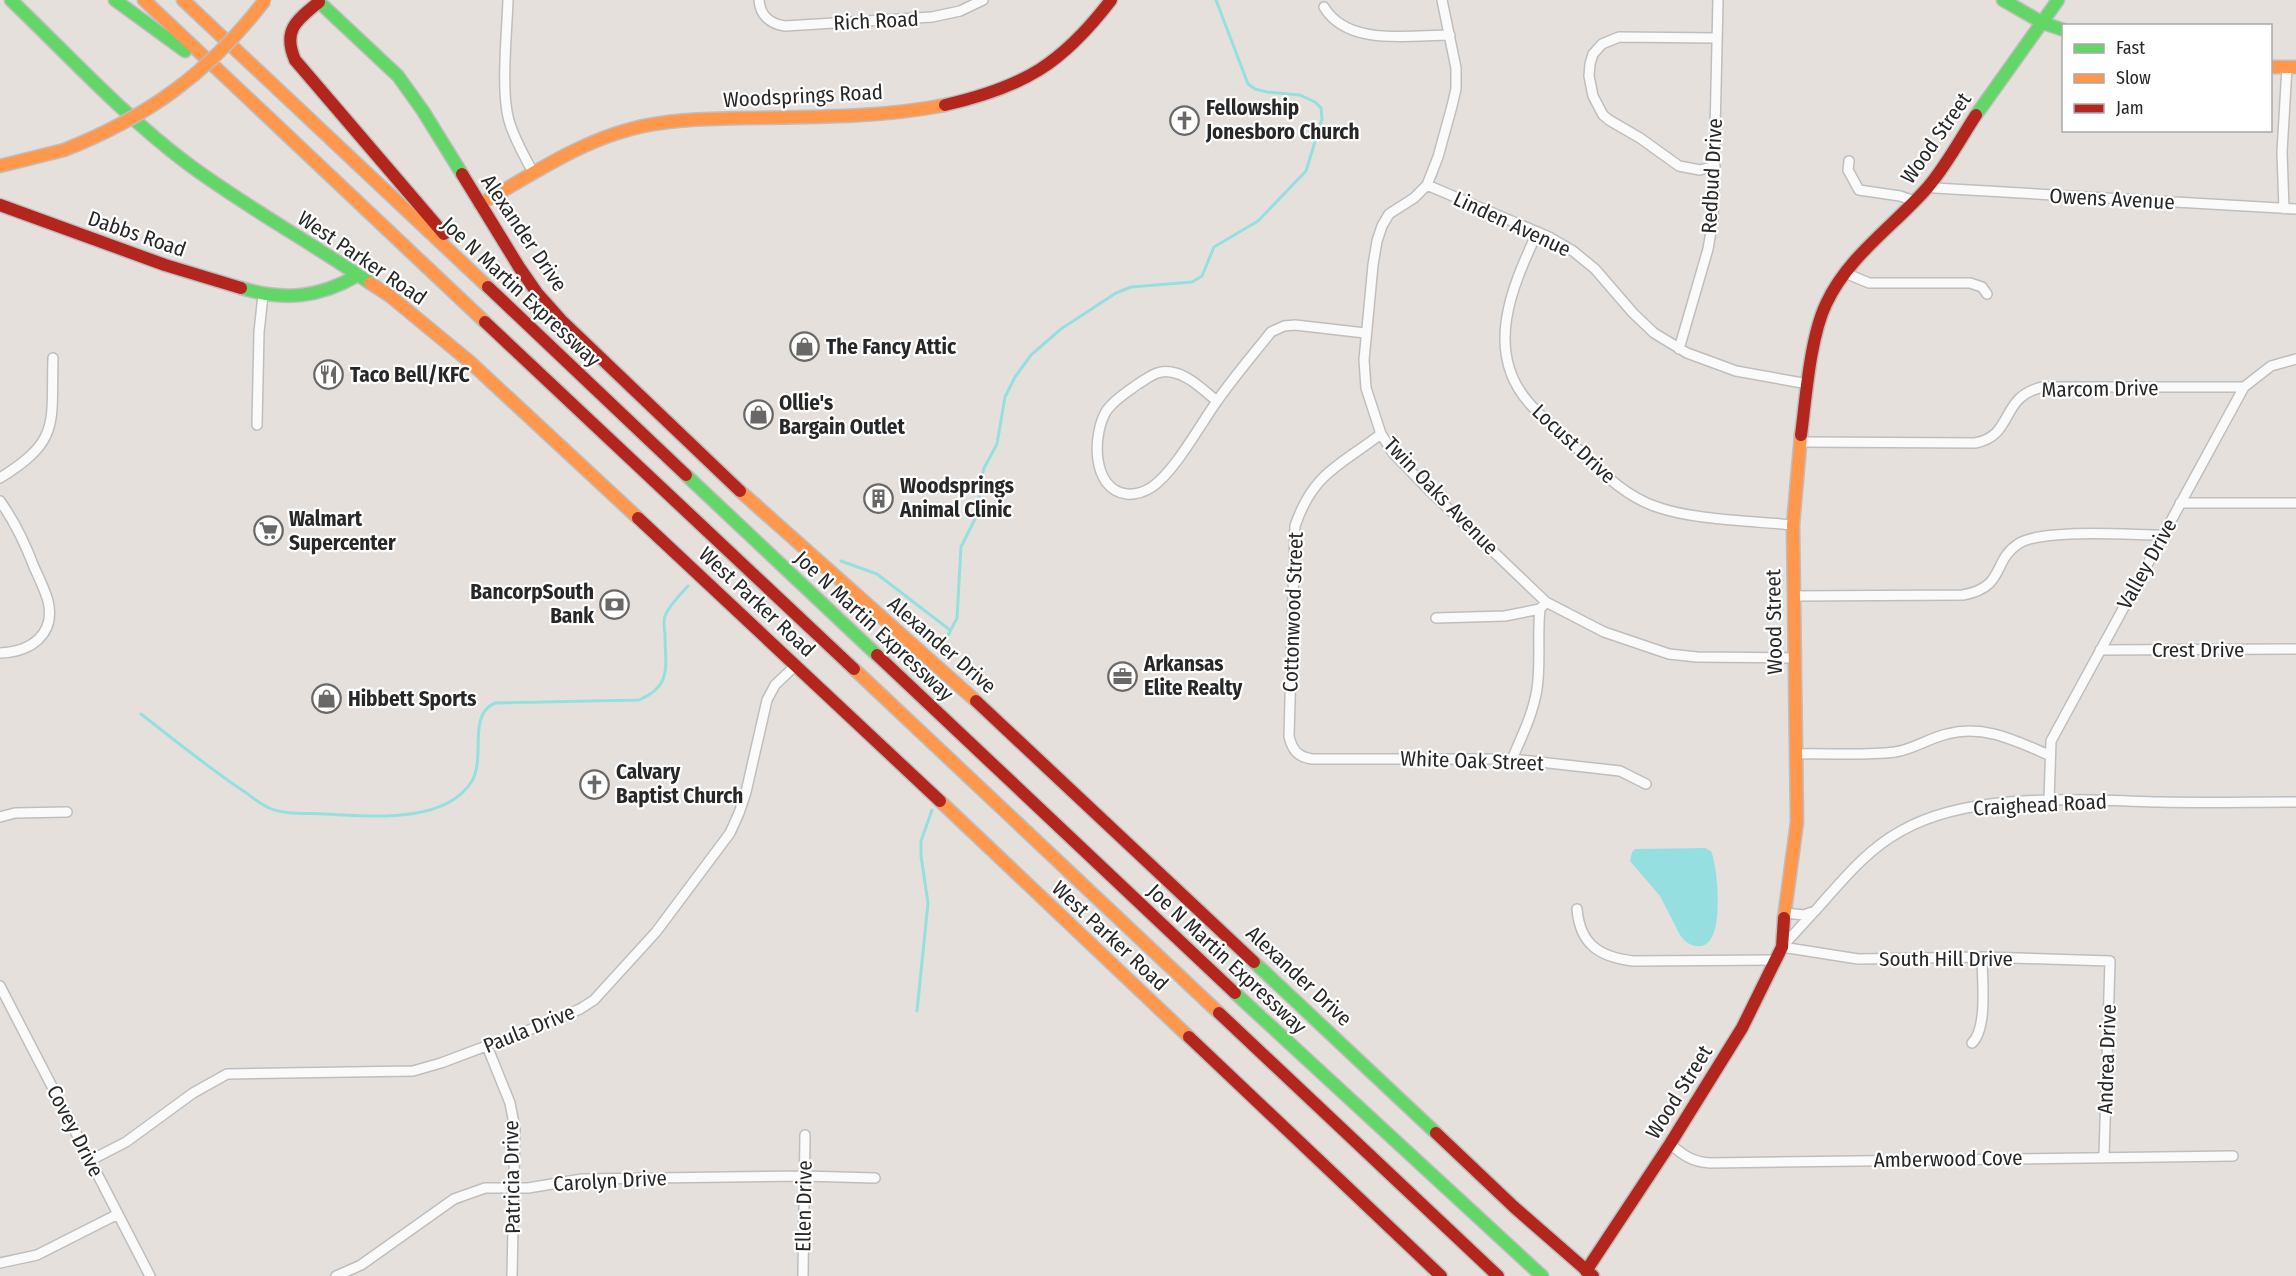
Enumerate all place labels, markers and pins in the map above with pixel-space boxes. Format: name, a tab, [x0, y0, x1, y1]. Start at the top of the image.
place label: Fellowship Jonesboro Church	[1205, 95, 1359, 145]
church icon: Fellowship Jonesboro Church	[1169, 104, 1201, 136]
shop icon: The Fancy Attic	[789, 331, 821, 363]
place label: The Fancy Attic	[826, 334, 957, 360]
restaurant icon: Taco Bell/KFC	[313, 359, 345, 391]
place label: Taco Bell/KFC	[350, 362, 470, 388]
place label: Ollie's Bargain Outlet	[779, 390, 905, 440]
shop icon: Ollie's Bargain Outlet	[742, 399, 774, 431]
place label: Woodsprings Animal Clinic	[899, 473, 1014, 523]
building icon: Woodsprings Animal Clinic	[863, 482, 895, 514]
place label: Walmart Supercenter	[289, 506, 396, 556]
supermarket icon: Walmart Supercenter	[252, 515, 284, 547]
place label: BancorpSouth Bank	[470, 579, 594, 629]
bank icon: BancorpSouth Bank	[599, 588, 631, 620]
place label: Arkansas Elite Realty	[1143, 651, 1243, 701]
office icon: Arkansas Elite Realty	[1107, 660, 1139, 692]
shop icon: Hibbett Sports	[311, 683, 343, 715]
place label: Hibbett Sports	[348, 686, 476, 712]
place label: Calvary Baptist Church	[616, 759, 743, 809]
church icon: Calvary Baptist Church	[579, 768, 611, 800]

